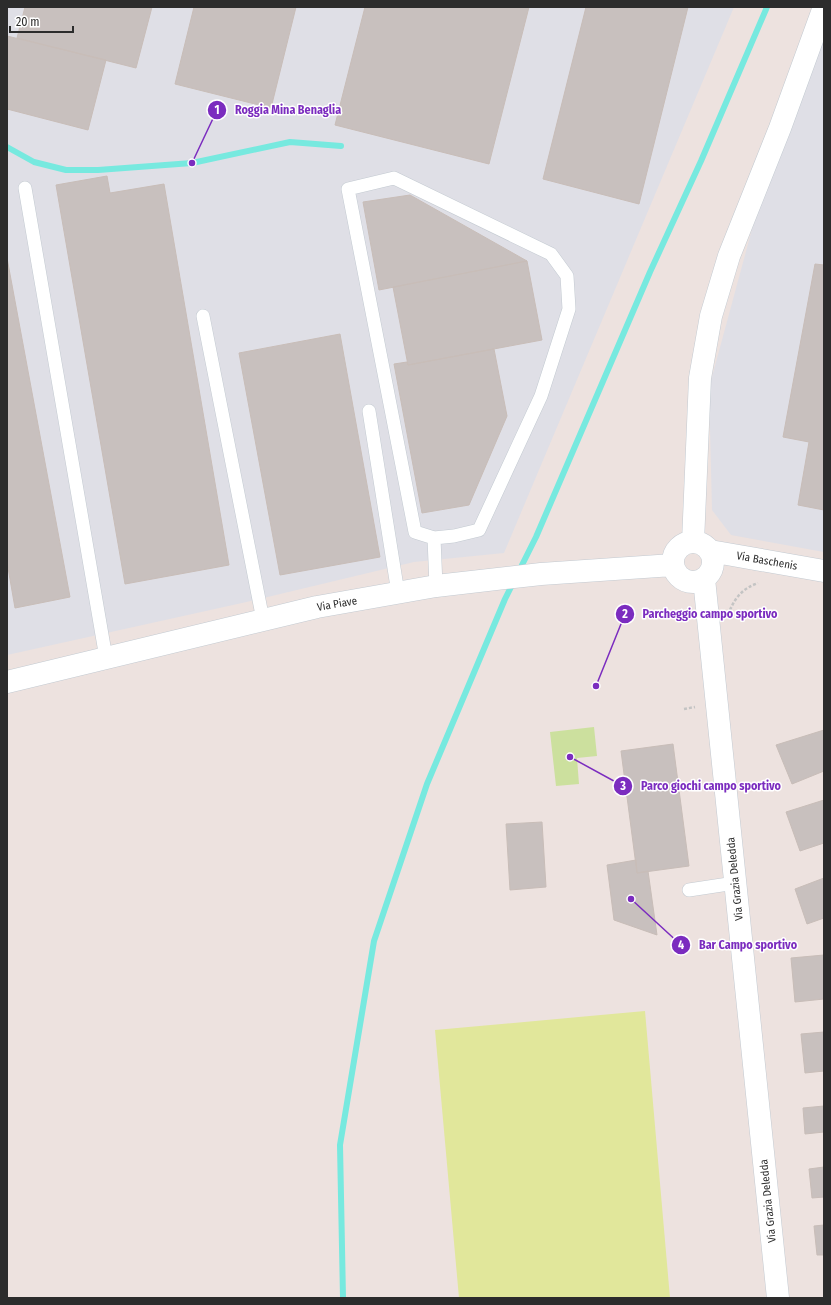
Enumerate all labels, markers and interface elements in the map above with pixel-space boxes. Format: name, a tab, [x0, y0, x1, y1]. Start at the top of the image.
scale bar	[10, 8, 73, 34]
text: 20 m	[16, 15, 40, 29]
callout: Roggia Mina Benaglia	[207, 98, 349, 122]
text: 1	[214, 103, 220, 117]
text: Roggia Mina Benaglia	[235, 103, 341, 117]
street label: Via Baschenis	[736, 549, 799, 573]
street label: Via Piave	[316, 594, 358, 614]
callout: Parcheggio campo sportivo	[615, 602, 786, 626]
text: 2	[621, 607, 628, 621]
text: Parcheggio campo sportivo	[642, 607, 778, 621]
callout: Parco giochi campo sportivo	[613, 774, 789, 798]
text: 3	[619, 779, 626, 793]
text: Parco giochi campo sportivo	[641, 779, 782, 793]
street label: Via Grazia Deledda	[724, 837, 746, 921]
callout: Bar Campo sportivo	[671, 933, 805, 957]
text: 4	[678, 938, 684, 952]
text: Bar Campo sportivo	[699, 938, 798, 952]
street label: Via Grazia Deledda	[757, 1159, 779, 1243]

